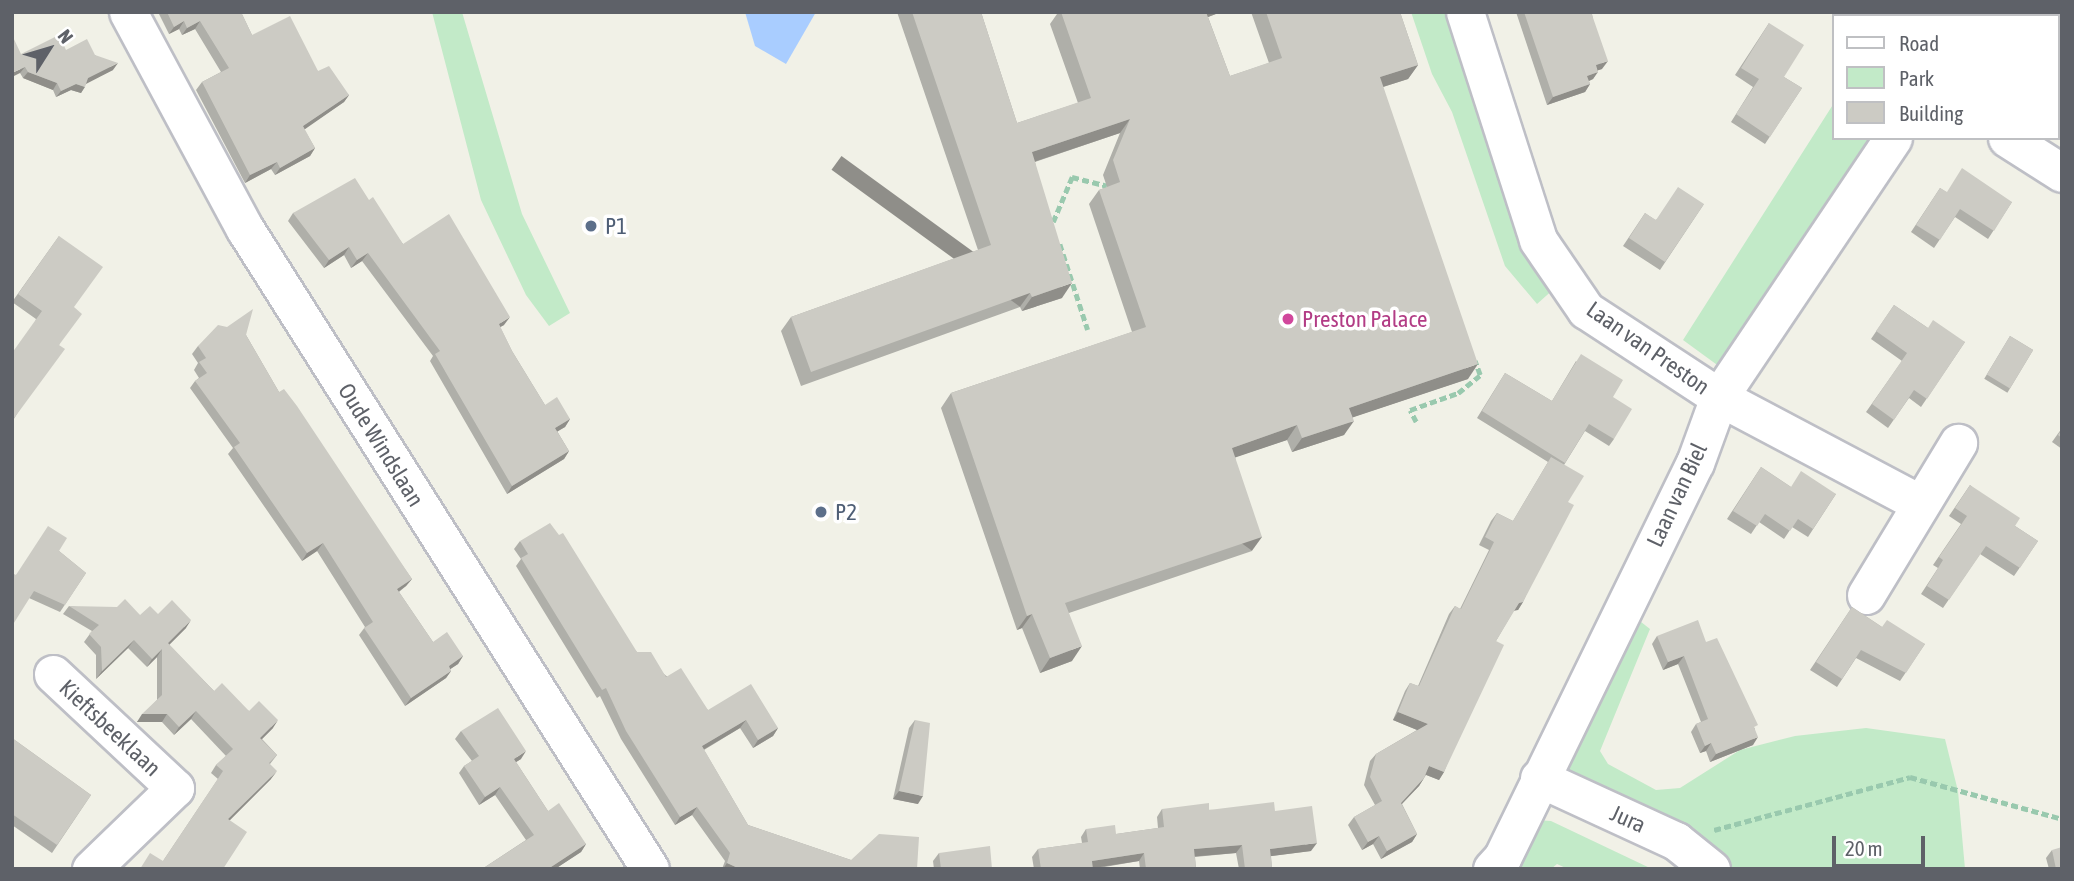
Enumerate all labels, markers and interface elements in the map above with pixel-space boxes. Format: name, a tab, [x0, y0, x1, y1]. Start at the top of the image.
north arrow	[14, 14, 84, 84]
legend	[1832, 14, 2060, 140]
text: N	[54, 25, 78, 47]
text: Road	[1899, 31, 1939, 55]
text: Park	[1899, 66, 1934, 90]
text: Building	[1899, 101, 1963, 125]
place label: P1	[605, 212, 627, 240]
marker: P1	[583, 218, 599, 234]
street label: Laan van Preston	[1581, 295, 1715, 401]
place label: Preston Palace	[1302, 305, 1427, 333]
marker: Preston Palace	[1280, 311, 1296, 327]
street label: Oude Windslaan	[332, 378, 430, 512]
street label: Laan van Biel	[1641, 439, 1713, 551]
place label: P2	[835, 498, 857, 526]
marker: P2	[813, 504, 829, 520]
street label: Kieftsbeeklaan	[54, 674, 166, 782]
street label: Jura	[1606, 799, 1650, 839]
scale bar	[1836, 822, 1929, 866]
text: 20 m	[1845, 836, 1883, 860]

